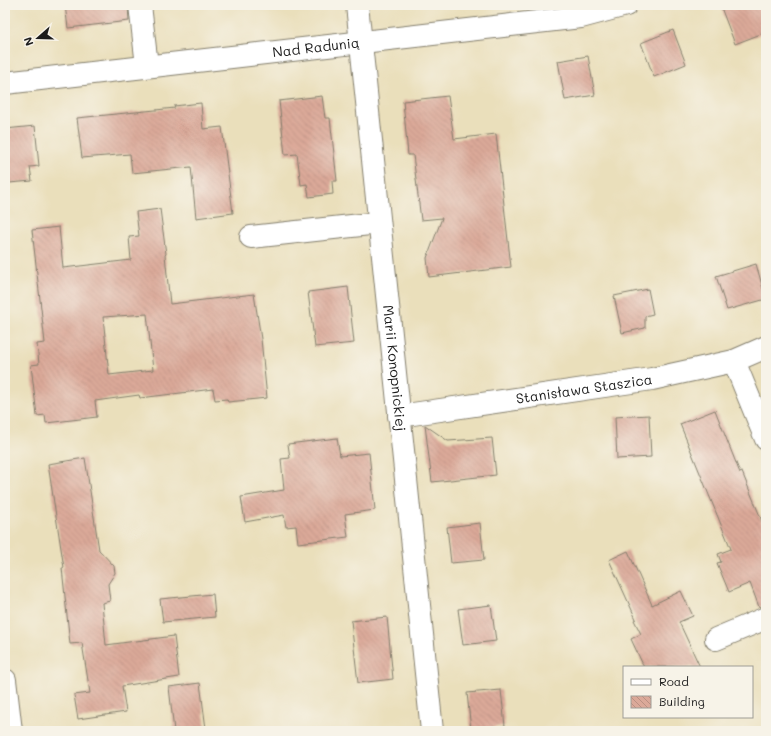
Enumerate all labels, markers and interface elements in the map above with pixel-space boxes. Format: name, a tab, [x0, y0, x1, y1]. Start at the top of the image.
north arrow	[18, 18, 58, 58]
street label: Nad Radunią	[271, 32, 361, 61]
text: N	[20, 35, 37, 48]
street label: Marii Konopnickiej	[379, 304, 411, 432]
street label: Stanisława Staszica	[515, 369, 653, 408]
legend	[623, 666, 753, 718]
text: Road	[659, 673, 689, 689]
text: Building	[659, 693, 705, 709]

